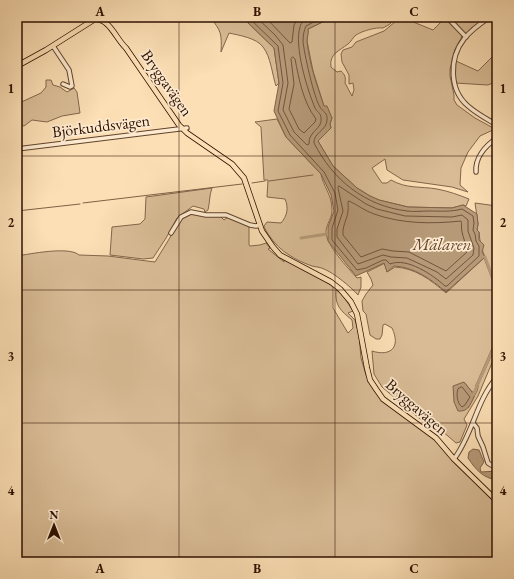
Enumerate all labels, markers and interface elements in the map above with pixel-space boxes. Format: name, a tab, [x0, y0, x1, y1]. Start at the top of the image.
text: A	[94, 3, 105, 20]
text: B	[253, 3, 261, 20]
text: C	[409, 3, 419, 20]
street label: Bryggavägen	[136, 46, 198, 121]
text: 1	[8, 80, 15, 97]
text: 1	[500, 80, 507, 97]
street label: Björkuddsvägen	[51, 110, 152, 142]
text: 2	[8, 214, 15, 231]
text: 2	[500, 214, 507, 231]
water label: Mälaren	[412, 233, 472, 255]
text: 3	[8, 348, 15, 365]
text: 3	[500, 348, 507, 365]
street label: Bryggavägen	[381, 374, 453, 440]
text: 4	[8, 482, 15, 499]
text: 4	[500, 482, 507, 499]
north arrow	[34, 505, 74, 545]
text: N	[50, 508, 59, 522]
text: A	[94, 560, 105, 577]
text: B	[253, 560, 261, 577]
text: C	[409, 560, 419, 577]

